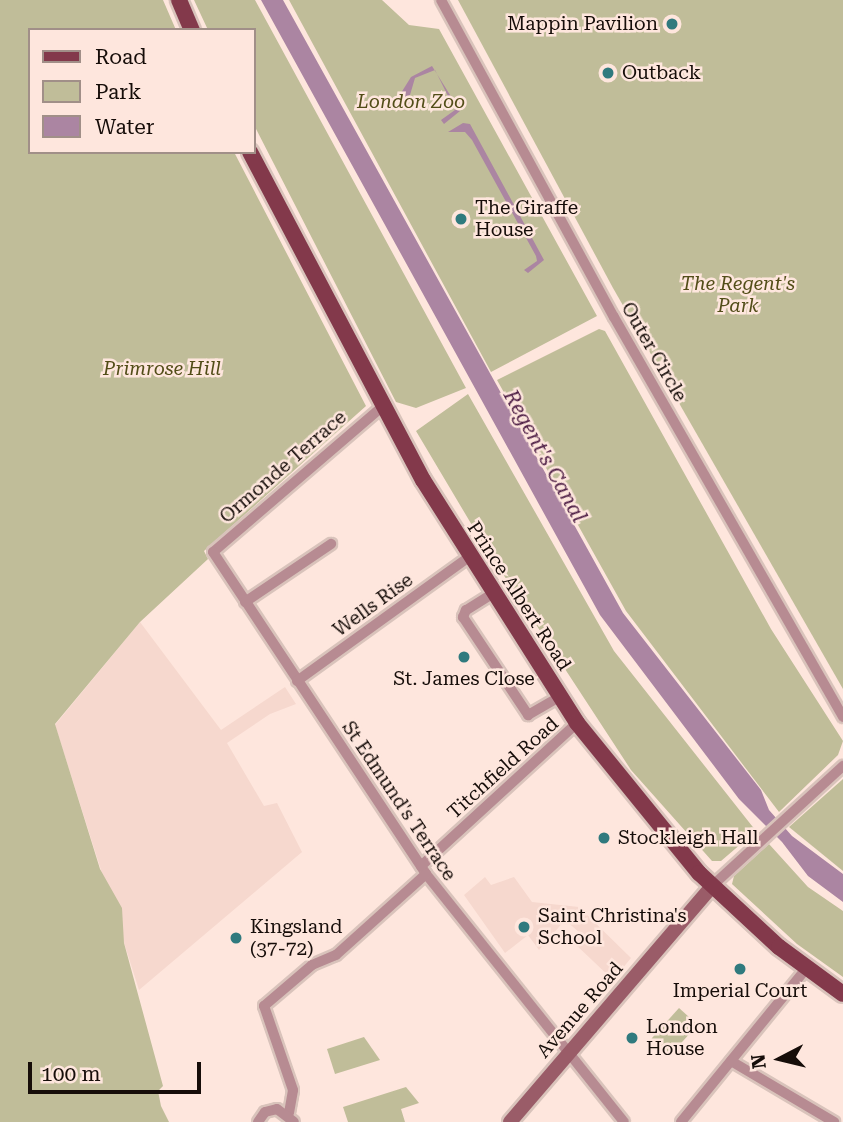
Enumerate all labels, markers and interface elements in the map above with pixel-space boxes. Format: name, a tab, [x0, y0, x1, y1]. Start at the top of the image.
place label: Mappin Pavilion	[507, 13, 658, 35]
marker: Mappin Pavilion	[664, 16, 680, 32]
legend	[28, 28, 256, 154]
text: Road	[95, 45, 147, 69]
place label: Outback	[622, 62, 701, 84]
marker: Outback	[600, 65, 616, 81]
text: Park	[95, 80, 141, 104]
park label: London Zoo	[357, 91, 465, 113]
text: Water	[95, 115, 154, 139]
place label: The Giraffe House	[475, 197, 578, 241]
marker: The Giraffe House	[453, 211, 469, 227]
park label: The Regent's Park	[681, 273, 795, 317]
street label: Outer Circle	[616, 298, 692, 406]
park label: Primrose Hill	[103, 358, 221, 380]
water label: Regent's Canal	[498, 385, 592, 527]
street label: Ormonde Terrace	[215, 406, 351, 528]
street label: Prince Albert Road	[462, 517, 576, 675]
street label: Wells Rise	[329, 568, 417, 642]
marker: St. James Close	[456, 649, 472, 665]
place label: St. James Close	[393, 668, 535, 690]
street label: Titchfield Road	[443, 712, 563, 824]
street label: St Edmund's Terrace	[337, 717, 461, 885]
place label: Stockleigh Hall	[618, 827, 758, 849]
marker: Stockleigh Hall	[596, 830, 612, 846]
place label: Saint Christina's School	[538, 905, 687, 949]
place label: Kingsland (37-72)	[250, 916, 342, 960]
marker: Saint Christina's School	[516, 919, 532, 935]
marker: Kingsland (37-72)	[228, 930, 244, 946]
street label: Avenue Road	[532, 957, 628, 1063]
marker: Imperial Court	[732, 961, 748, 977]
place label: Imperial Court	[673, 980, 807, 1002]
place label: London House	[646, 1016, 718, 1060]
north arrow	[745, 1024, 815, 1094]
marker: London House	[624, 1030, 640, 1046]
scale bar	[32, 1048, 205, 1092]
text: N	[746, 1053, 771, 1070]
text: 100 m	[41, 1062, 101, 1086]

